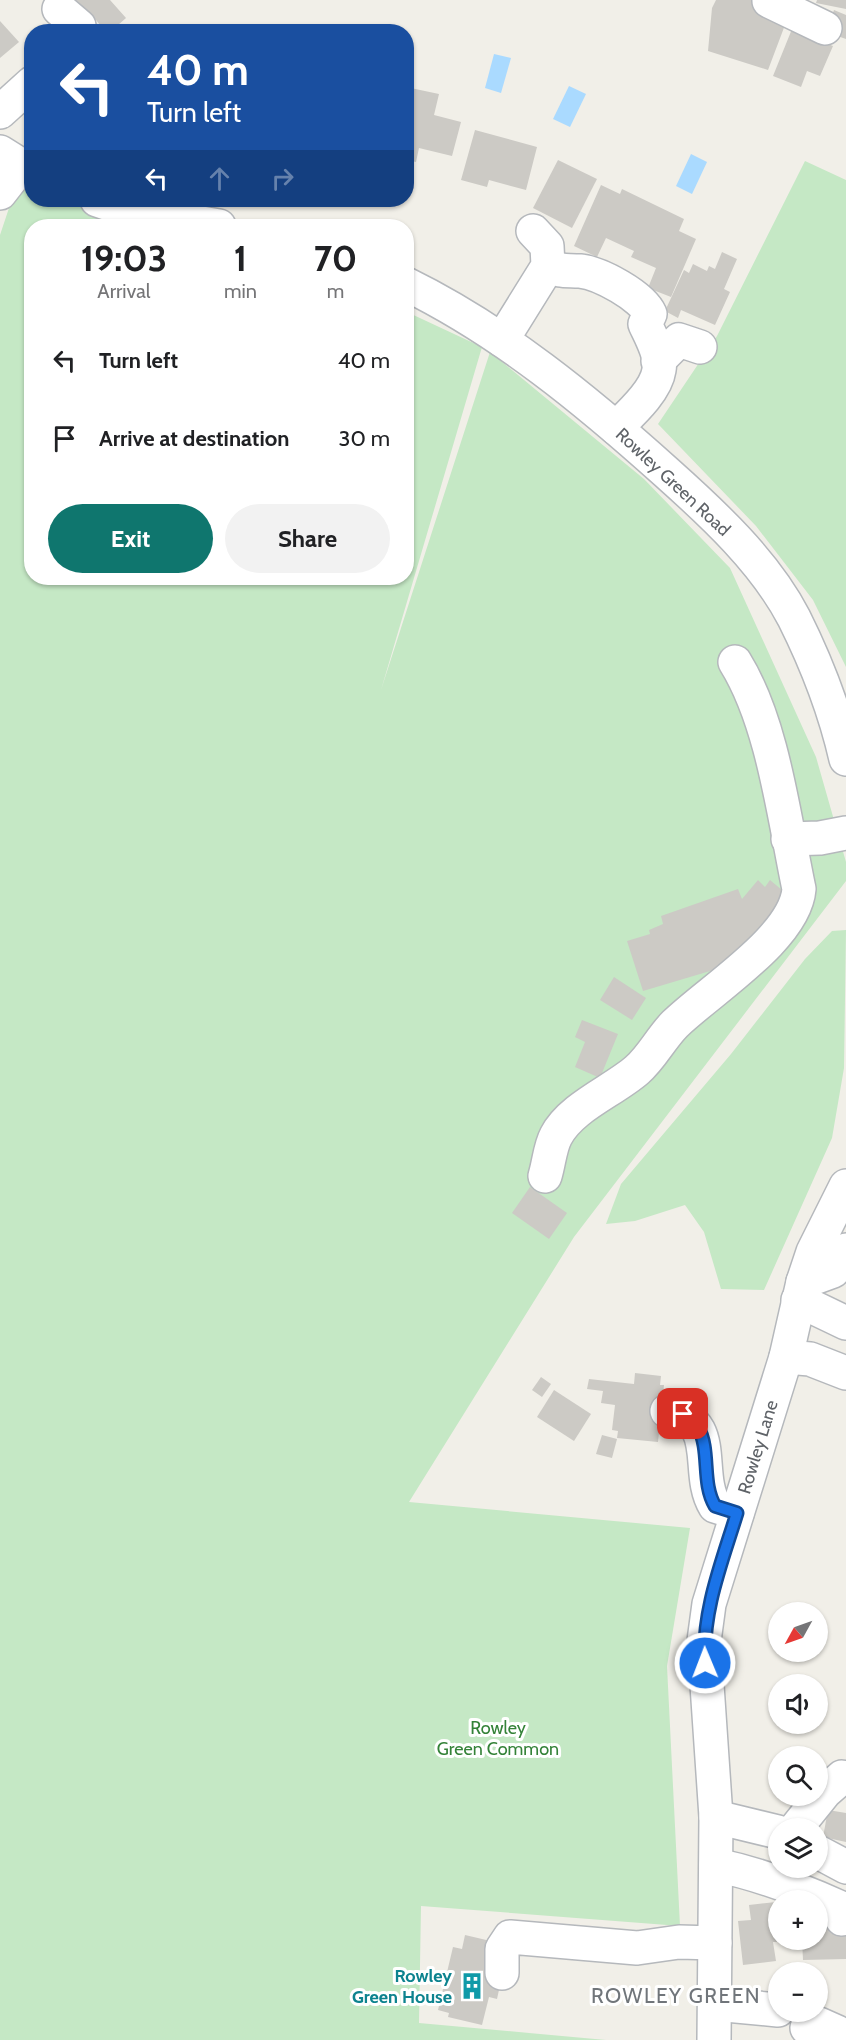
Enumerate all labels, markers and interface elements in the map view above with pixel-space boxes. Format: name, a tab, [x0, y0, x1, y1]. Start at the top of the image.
text: 40 m	[147, 44, 249, 96]
icon: left	[48, 48, 126, 126]
text: Turn left	[147, 96, 241, 129]
icon: left	[140, 162, 173, 195]
icon: ahead	[203, 162, 236, 195]
icon: right	[266, 162, 299, 195]
text: 19:03	[81, 236, 167, 280]
text: 1	[234, 236, 247, 280]
text: 70	[314, 236, 357, 280]
text: Arrival	[97, 279, 151, 303]
text: min	[224, 279, 257, 303]
text: m	[327, 279, 344, 303]
icon: left	[48, 344, 81, 377]
text: Turn left	[99, 347, 178, 374]
text: 40 m	[338, 347, 390, 374]
icon: arrive	[48, 422, 81, 455]
street label: Rowley Green Road	[611, 423, 735, 541]
text: Arrive at destination	[99, 425, 289, 452]
text: 30 m	[338, 425, 390, 452]
button: Exit	[48, 504, 213, 573]
button: Share	[225, 504, 390, 573]
pin	[657, 1388, 708, 1439]
icon: arrive	[666, 1397, 699, 1430]
street label: Rowley Lane	[733, 1398, 783, 1496]
north arrow	[768, 1602, 828, 1662]
map controls	[768, 1602, 828, 2022]
position arrow	[673, 1631, 737, 1695]
button: sound	[768, 1674, 828, 1734]
park label: Rowley Green Common	[437, 1717, 559, 1760]
button: search	[768, 1746, 828, 1806]
button: layers	[768, 1818, 828, 1878]
button: +	[768, 1890, 828, 1950]
button: −	[768, 1962, 828, 2022]
place label: Rowley Green House	[352, 1965, 452, 2008]
building icon: Rowley Green House	[457, 1971, 487, 2001]
district label: ROWLEY GREEN	[591, 1983, 761, 2008]

